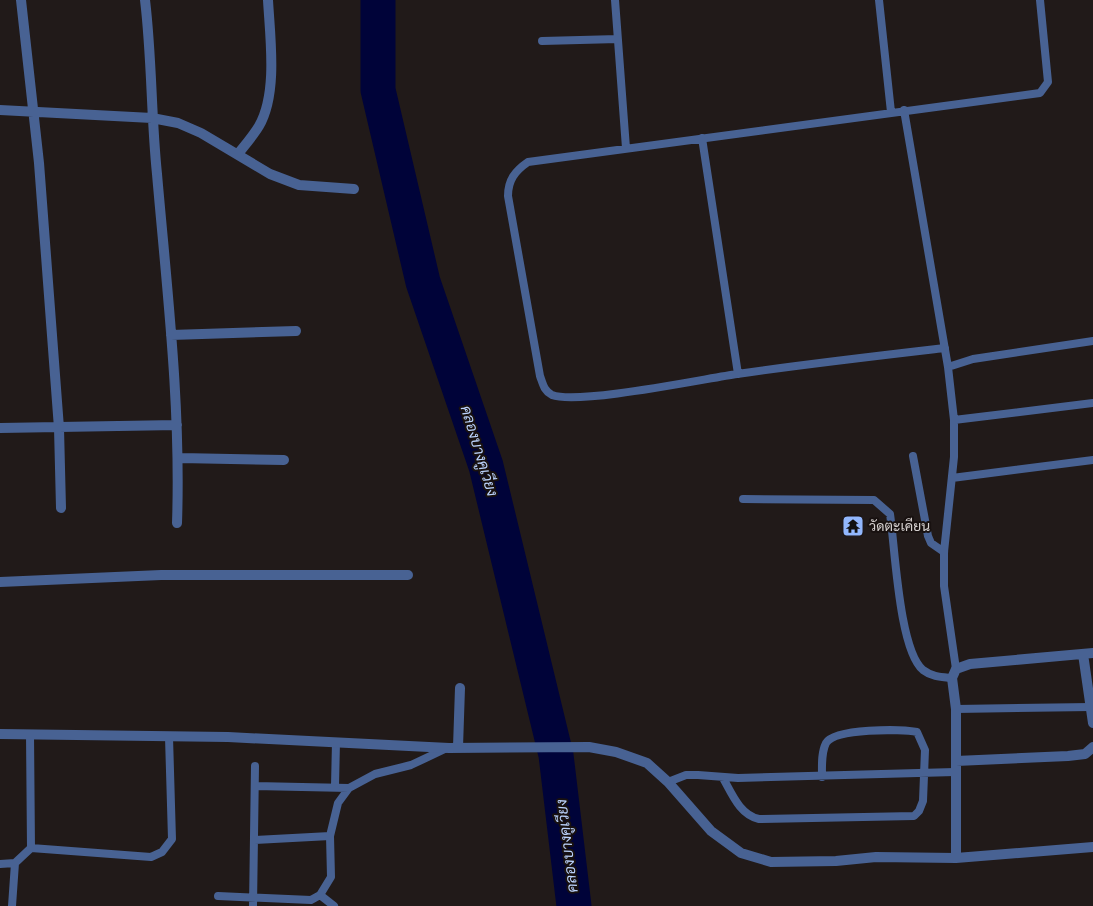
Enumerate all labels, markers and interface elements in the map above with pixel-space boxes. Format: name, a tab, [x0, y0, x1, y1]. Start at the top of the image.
water label: คลองบางคูเวียง	[456, 403, 503, 499]
temple icon: วัดตะเคียน	[841, 514, 865, 538]
place label: วัดตะเคียน	[869, 516, 930, 535]
water label: คลองบางคูเวียง	[550, 798, 583, 894]

